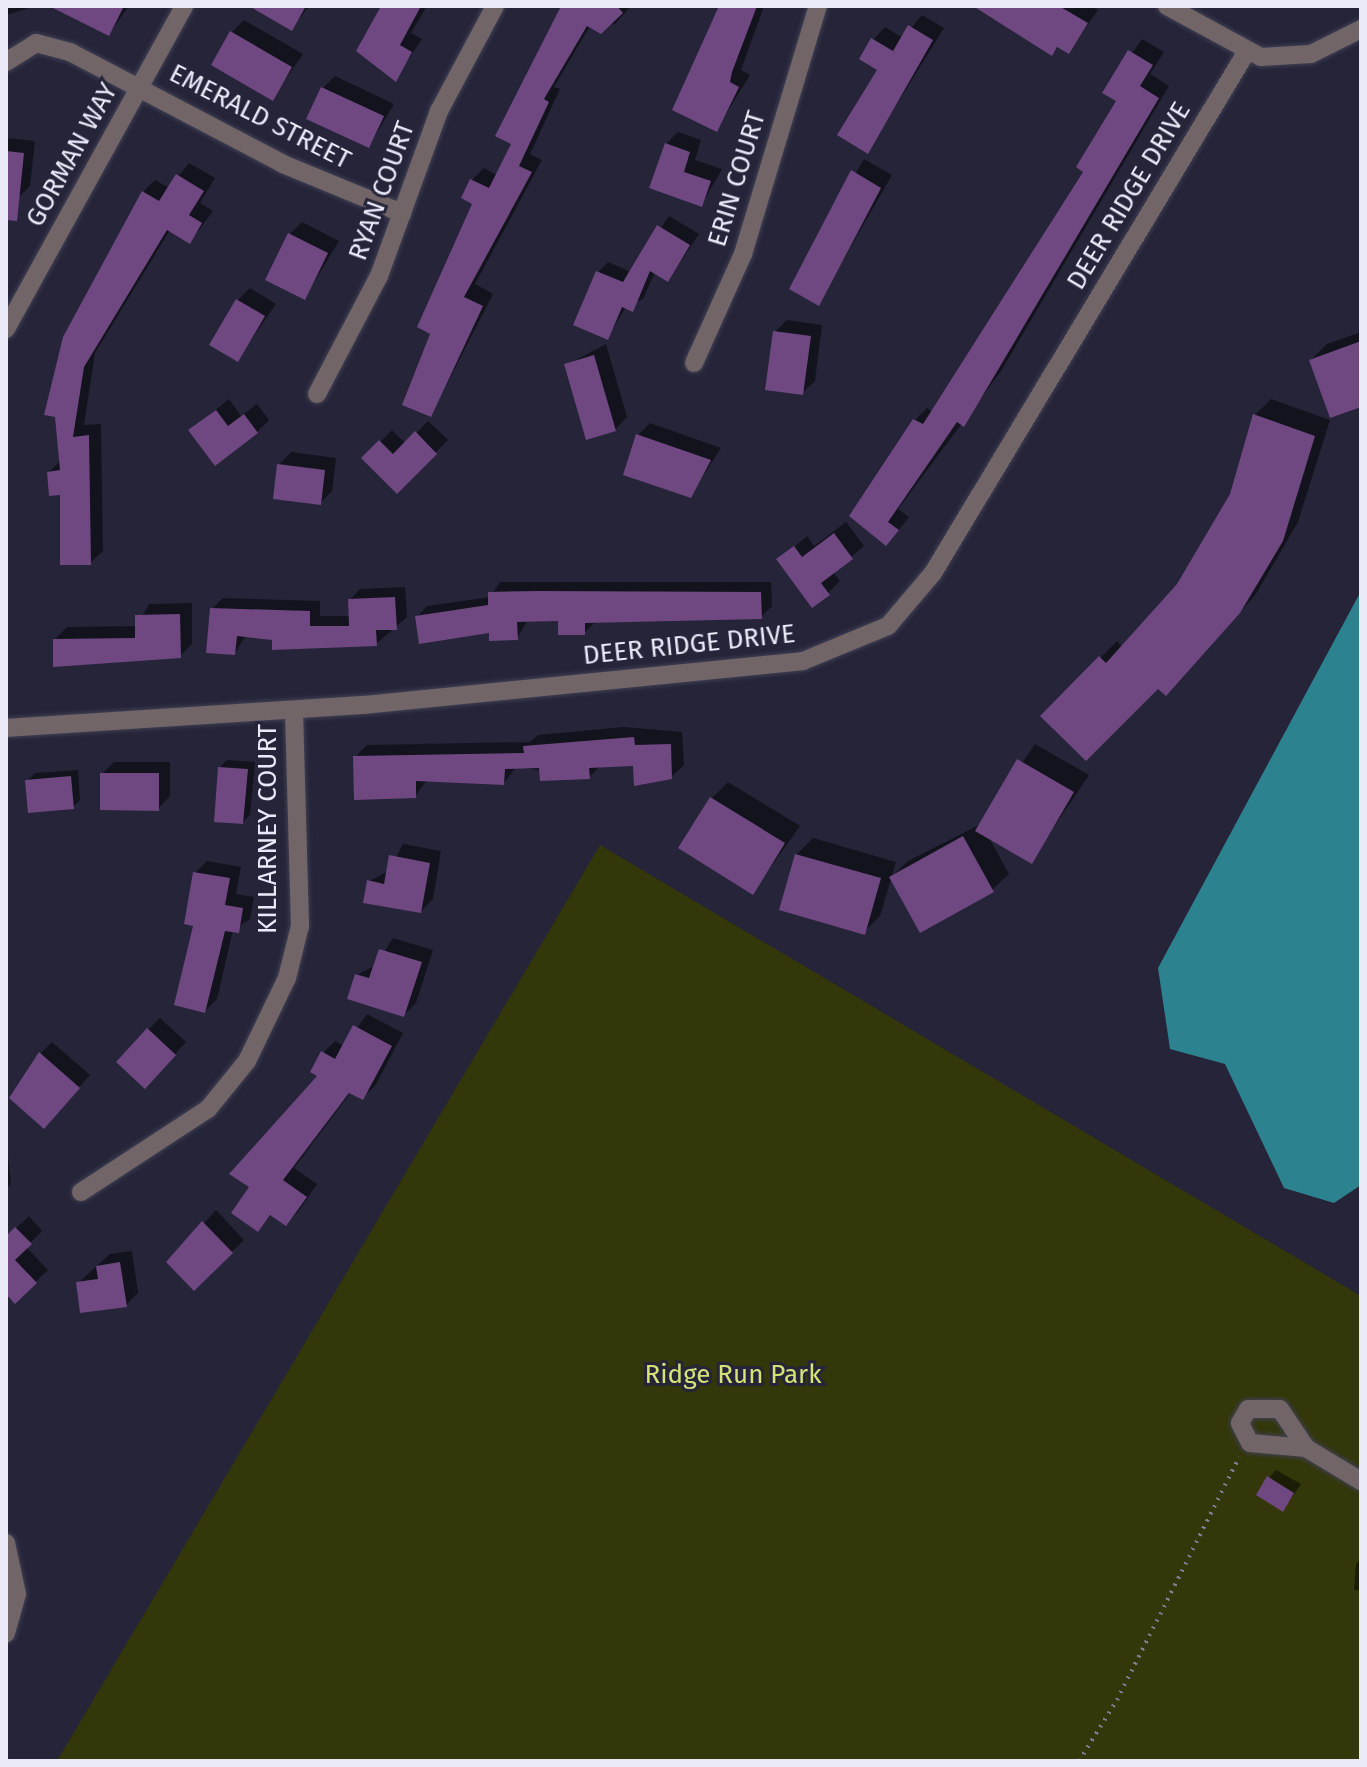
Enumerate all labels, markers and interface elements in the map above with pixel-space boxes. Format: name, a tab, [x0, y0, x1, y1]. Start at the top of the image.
street label: EMERALD STREET	[164, 58, 356, 176]
street label: GORMAN WAY	[20, 78, 124, 232]
street label: DEER RIDGE DRIVE	[1061, 97, 1197, 295]
street label: ERIN COURT	[702, 108, 772, 250]
street label: RYAN COURT	[342, 117, 422, 265]
street label: DEER RIDGE DRIVE	[581, 618, 797, 672]
street label: KILLARNEY COURT	[252, 724, 284, 934]
park label: Ridge Run Park	[645, 1359, 821, 1391]

